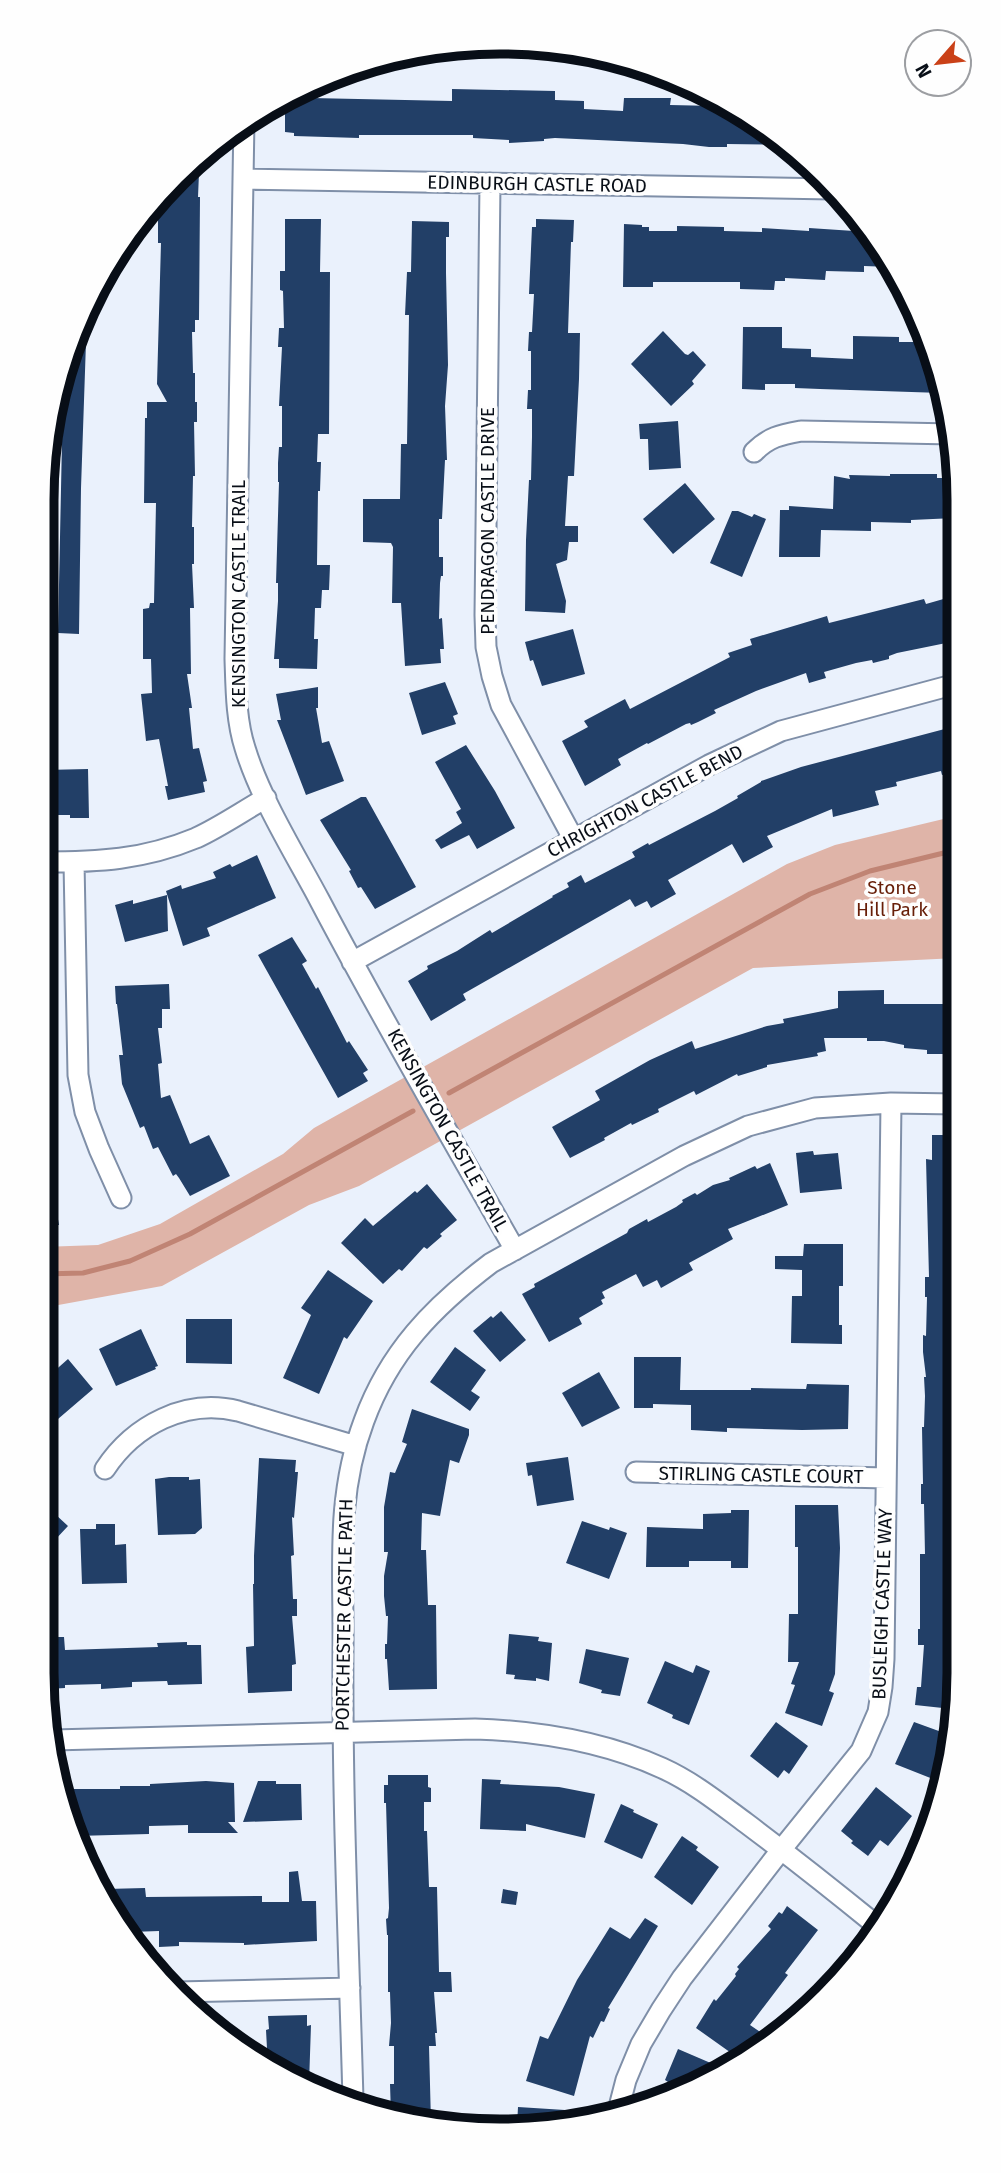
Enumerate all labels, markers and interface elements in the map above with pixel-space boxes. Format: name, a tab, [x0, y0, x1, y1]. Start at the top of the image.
north arrow	[903, 28, 973, 98]
text: N	[910, 60, 937, 82]
street label: EDINBURGH CASTLE ROAD	[427, 171, 647, 197]
street label: PENDRAGON CASTLE DRIVE	[476, 407, 499, 635]
street label: KENSINGTON CASTLE TRAIL	[227, 479, 250, 708]
street label: CHRIGHTON CASTLE BEND	[543, 739, 747, 863]
park label: Stone Hill Park	[856, 876, 928, 921]
street label: KENSINGTON CASTLE TRAIL	[383, 1025, 514, 1236]
street label: STIRLING CASTLE COURT	[658, 1462, 864, 1488]
street label: PORTCHESTER CASTLE PATH	[330, 1498, 358, 1732]
street label: BUSLEIGH CASTLE WAY	[867, 1507, 897, 1700]

